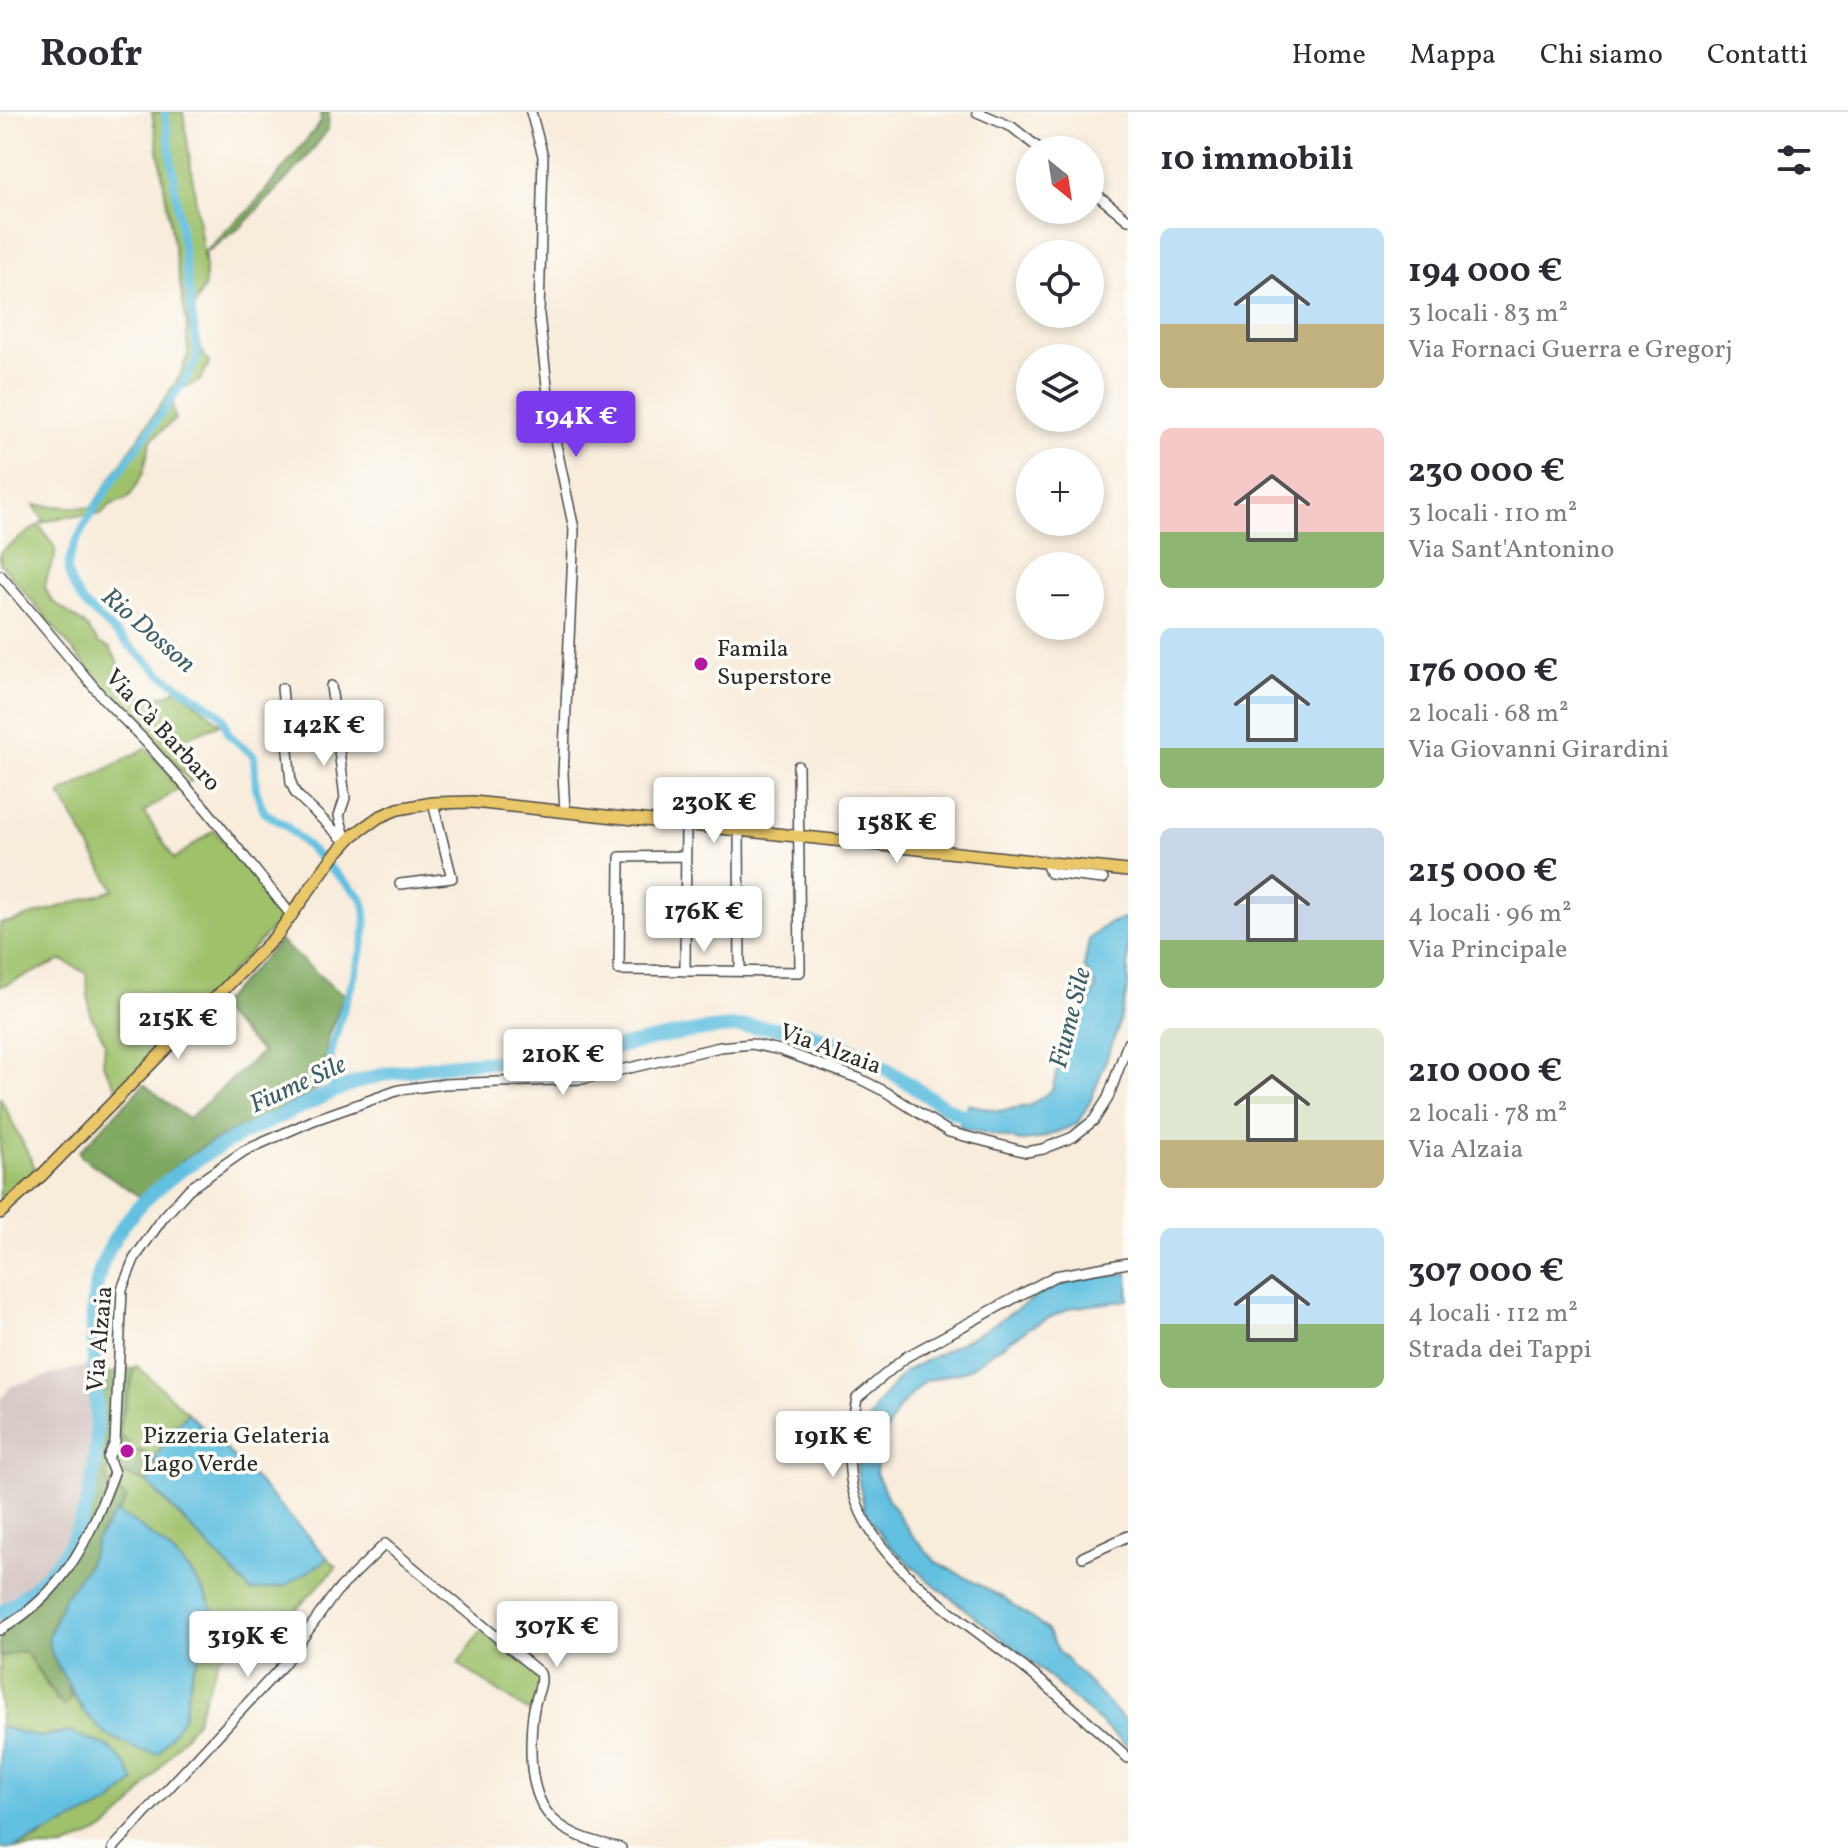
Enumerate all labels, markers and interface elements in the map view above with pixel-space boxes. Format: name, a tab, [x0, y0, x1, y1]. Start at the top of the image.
text: Roofr	[40, 29, 142, 82]
text: Home	[1292, 36, 1366, 75]
text: Mappa	[1410, 36, 1496, 75]
text: Chi siamo	[1540, 36, 1663, 75]
text: Contatti	[1707, 36, 1808, 75]
north arrow	[1016, 136, 1104, 224]
map controls	[1016, 136, 1104, 640]
text: 10 immobili	[1160, 137, 1354, 184]
icon: filters	[1772, 138, 1816, 182]
button: locate	[1016, 240, 1104, 328]
text: 194 000 €	[1408, 249, 1563, 296]
icon: home	[1224, 260, 1320, 356]
text: 3 locali · 83 m²	[1408, 296, 1568, 332]
text: Via Fornaci Guerra e Gregorj	[1408, 332, 1733, 368]
button: layers	[1016, 344, 1104, 432]
pin: 194K €	[511, 391, 641, 459]
text: 194K €	[534, 399, 618, 435]
button: +	[1016, 448, 1104, 536]
text: 230 000 €	[1408, 449, 1565, 496]
icon: home	[1224, 460, 1320, 556]
text: 3 locali · 110 m²	[1408, 496, 1577, 532]
text: Via Sant'Antonino	[1408, 532, 1614, 568]
button: −	[1016, 552, 1104, 640]
water label: Rio Dosson	[93, 580, 203, 682]
place label: Famila Superstore	[717, 633, 832, 695]
text: 176 000 €	[1408, 649, 1558, 696]
marker: Famila Superstore	[692, 655, 710, 673]
icon: home	[1224, 660, 1320, 756]
street label: Via Cà Barbaro	[96, 662, 228, 800]
text: 2 locali · 68 m²	[1408, 696, 1569, 732]
pin: 142K €	[259, 700, 389, 768]
text: 142K €	[283, 708, 365, 744]
text: Via Giovanni Girardini	[1408, 732, 1669, 768]
pin: 230K €	[649, 777, 779, 845]
text: 230K €	[671, 785, 757, 821]
pin: 158K €	[832, 797, 962, 865]
text: 158K €	[857, 805, 937, 841]
text: 215 000 €	[1408, 849, 1558, 896]
icon: home	[1224, 860, 1320, 956]
pin: 176K €	[639, 886, 769, 954]
text: 176K €	[664, 894, 744, 930]
text: 4 locali · 96 m²	[1408, 896, 1572, 932]
text: Via Principale	[1408, 932, 1567, 968]
water label: Fiume Sile	[1041, 963, 1101, 1072]
pin: 215K €	[113, 993, 243, 1061]
text: 215K €	[138, 1001, 218, 1037]
street label: Via Alzaia	[774, 1016, 886, 1084]
pin: 210K €	[498, 1029, 628, 1097]
text: 210K €	[521, 1037, 605, 1073]
water label: Fiume Sile	[244, 1047, 353, 1123]
text: 210 000 €	[1408, 1049, 1562, 1096]
icon: home	[1224, 1060, 1320, 1156]
text: 2 locali · 78 m²	[1408, 1096, 1567, 1132]
text: Via Alzaia	[1408, 1132, 1523, 1168]
text: 307 000 €	[1408, 1249, 1564, 1296]
icon: home	[1224, 1260, 1320, 1356]
street label: Via Alzaia	[79, 1284, 123, 1394]
text: 4 locali · 112 m²	[1408, 1296, 1578, 1332]
text: Strada dei Tappi	[1408, 1332, 1592, 1368]
pin: 191K €	[768, 1411, 898, 1479]
text: 191K €	[794, 1419, 872, 1455]
place label: Pizzeria Gelateria Lago Verde	[143, 1420, 330, 1482]
marker: Pizzeria Gelateria Lago Verde	[118, 1442, 136, 1460]
pin: 307K €	[492, 1601, 622, 1669]
text: 307K €	[515, 1609, 599, 1645]
pin: 319K €	[183, 1611, 313, 1679]
text: 319K €	[207, 1619, 289, 1655]

